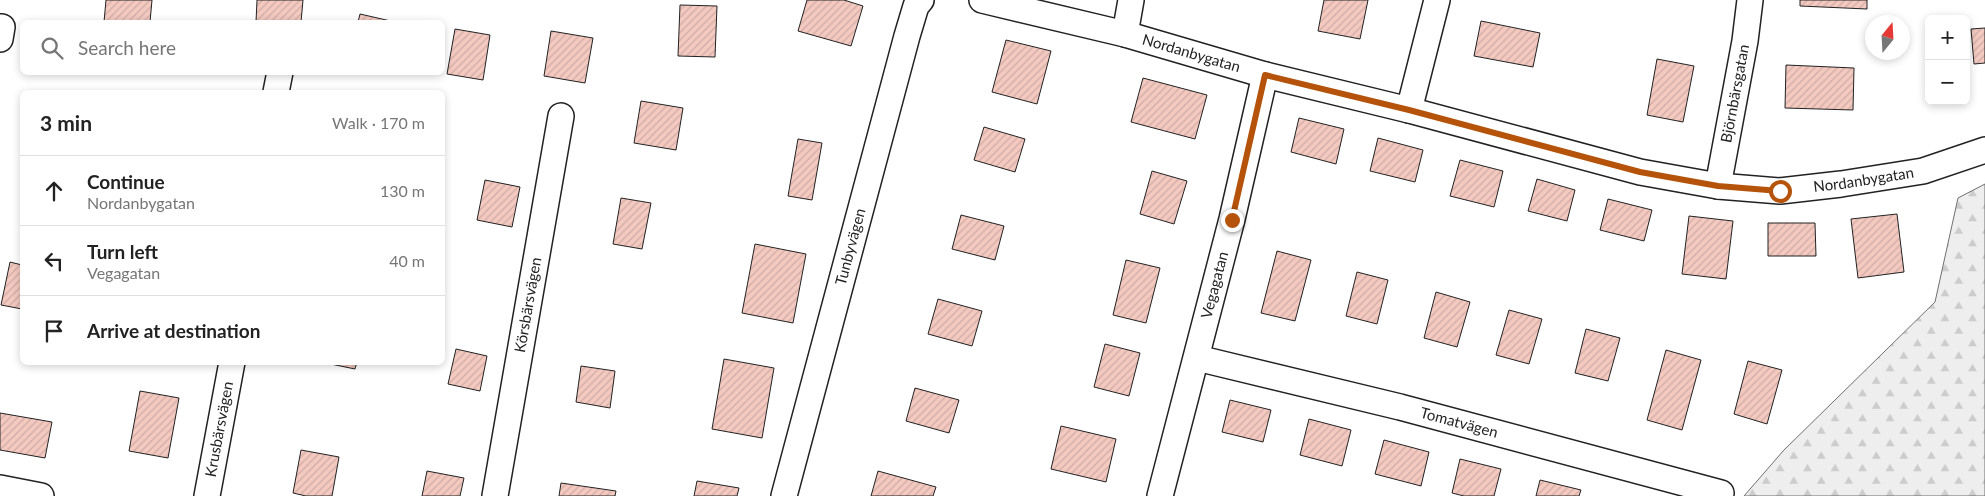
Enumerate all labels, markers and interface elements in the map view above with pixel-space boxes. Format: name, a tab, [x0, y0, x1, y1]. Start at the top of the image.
north arrow	[1865, 15, 1910, 60]
map controls	[1925, 15, 1970, 105]
button: +	[1925, 15, 1970, 60]
search box	[20, 20, 445, 75]
street label: Nordanbygatan	[1140, 30, 1243, 75]
icon: search	[38, 34, 66, 62]
text: Search here	[78, 36, 176, 59]
street label: Björnbärsgatan	[1716, 43, 1752, 144]
button: −	[1925, 60, 1970, 105]
text: 3 min	[40, 110, 92, 135]
text: Walk · 170 m	[332, 113, 425, 132]
street label: Nordanbygatan	[1812, 163, 1915, 195]
text: Continue	[87, 170, 165, 193]
icon: ahead	[40, 177, 68, 205]
route start	[1769, 180, 1792, 203]
text: 130 m	[380, 181, 425, 200]
text: Nordanbygatan	[87, 193, 195, 212]
street label: Tunbyvägen	[831, 206, 869, 287]
route end	[1221, 209, 1244, 232]
text: Turn left	[87, 240, 158, 263]
icon: left	[40, 247, 68, 275]
street label: Vegagatan	[1197, 249, 1231, 320]
text: 40 m	[389, 251, 425, 270]
street label: Körsbärsvägen	[510, 256, 544, 354]
text: Vegagatan	[87, 263, 160, 282]
icon: arrive	[40, 317, 68, 345]
text: Arrive at destination	[87, 319, 260, 342]
street label: Krusbärsvägen	[201, 380, 236, 478]
street label: Tomatvägen	[1419, 403, 1500, 441]

